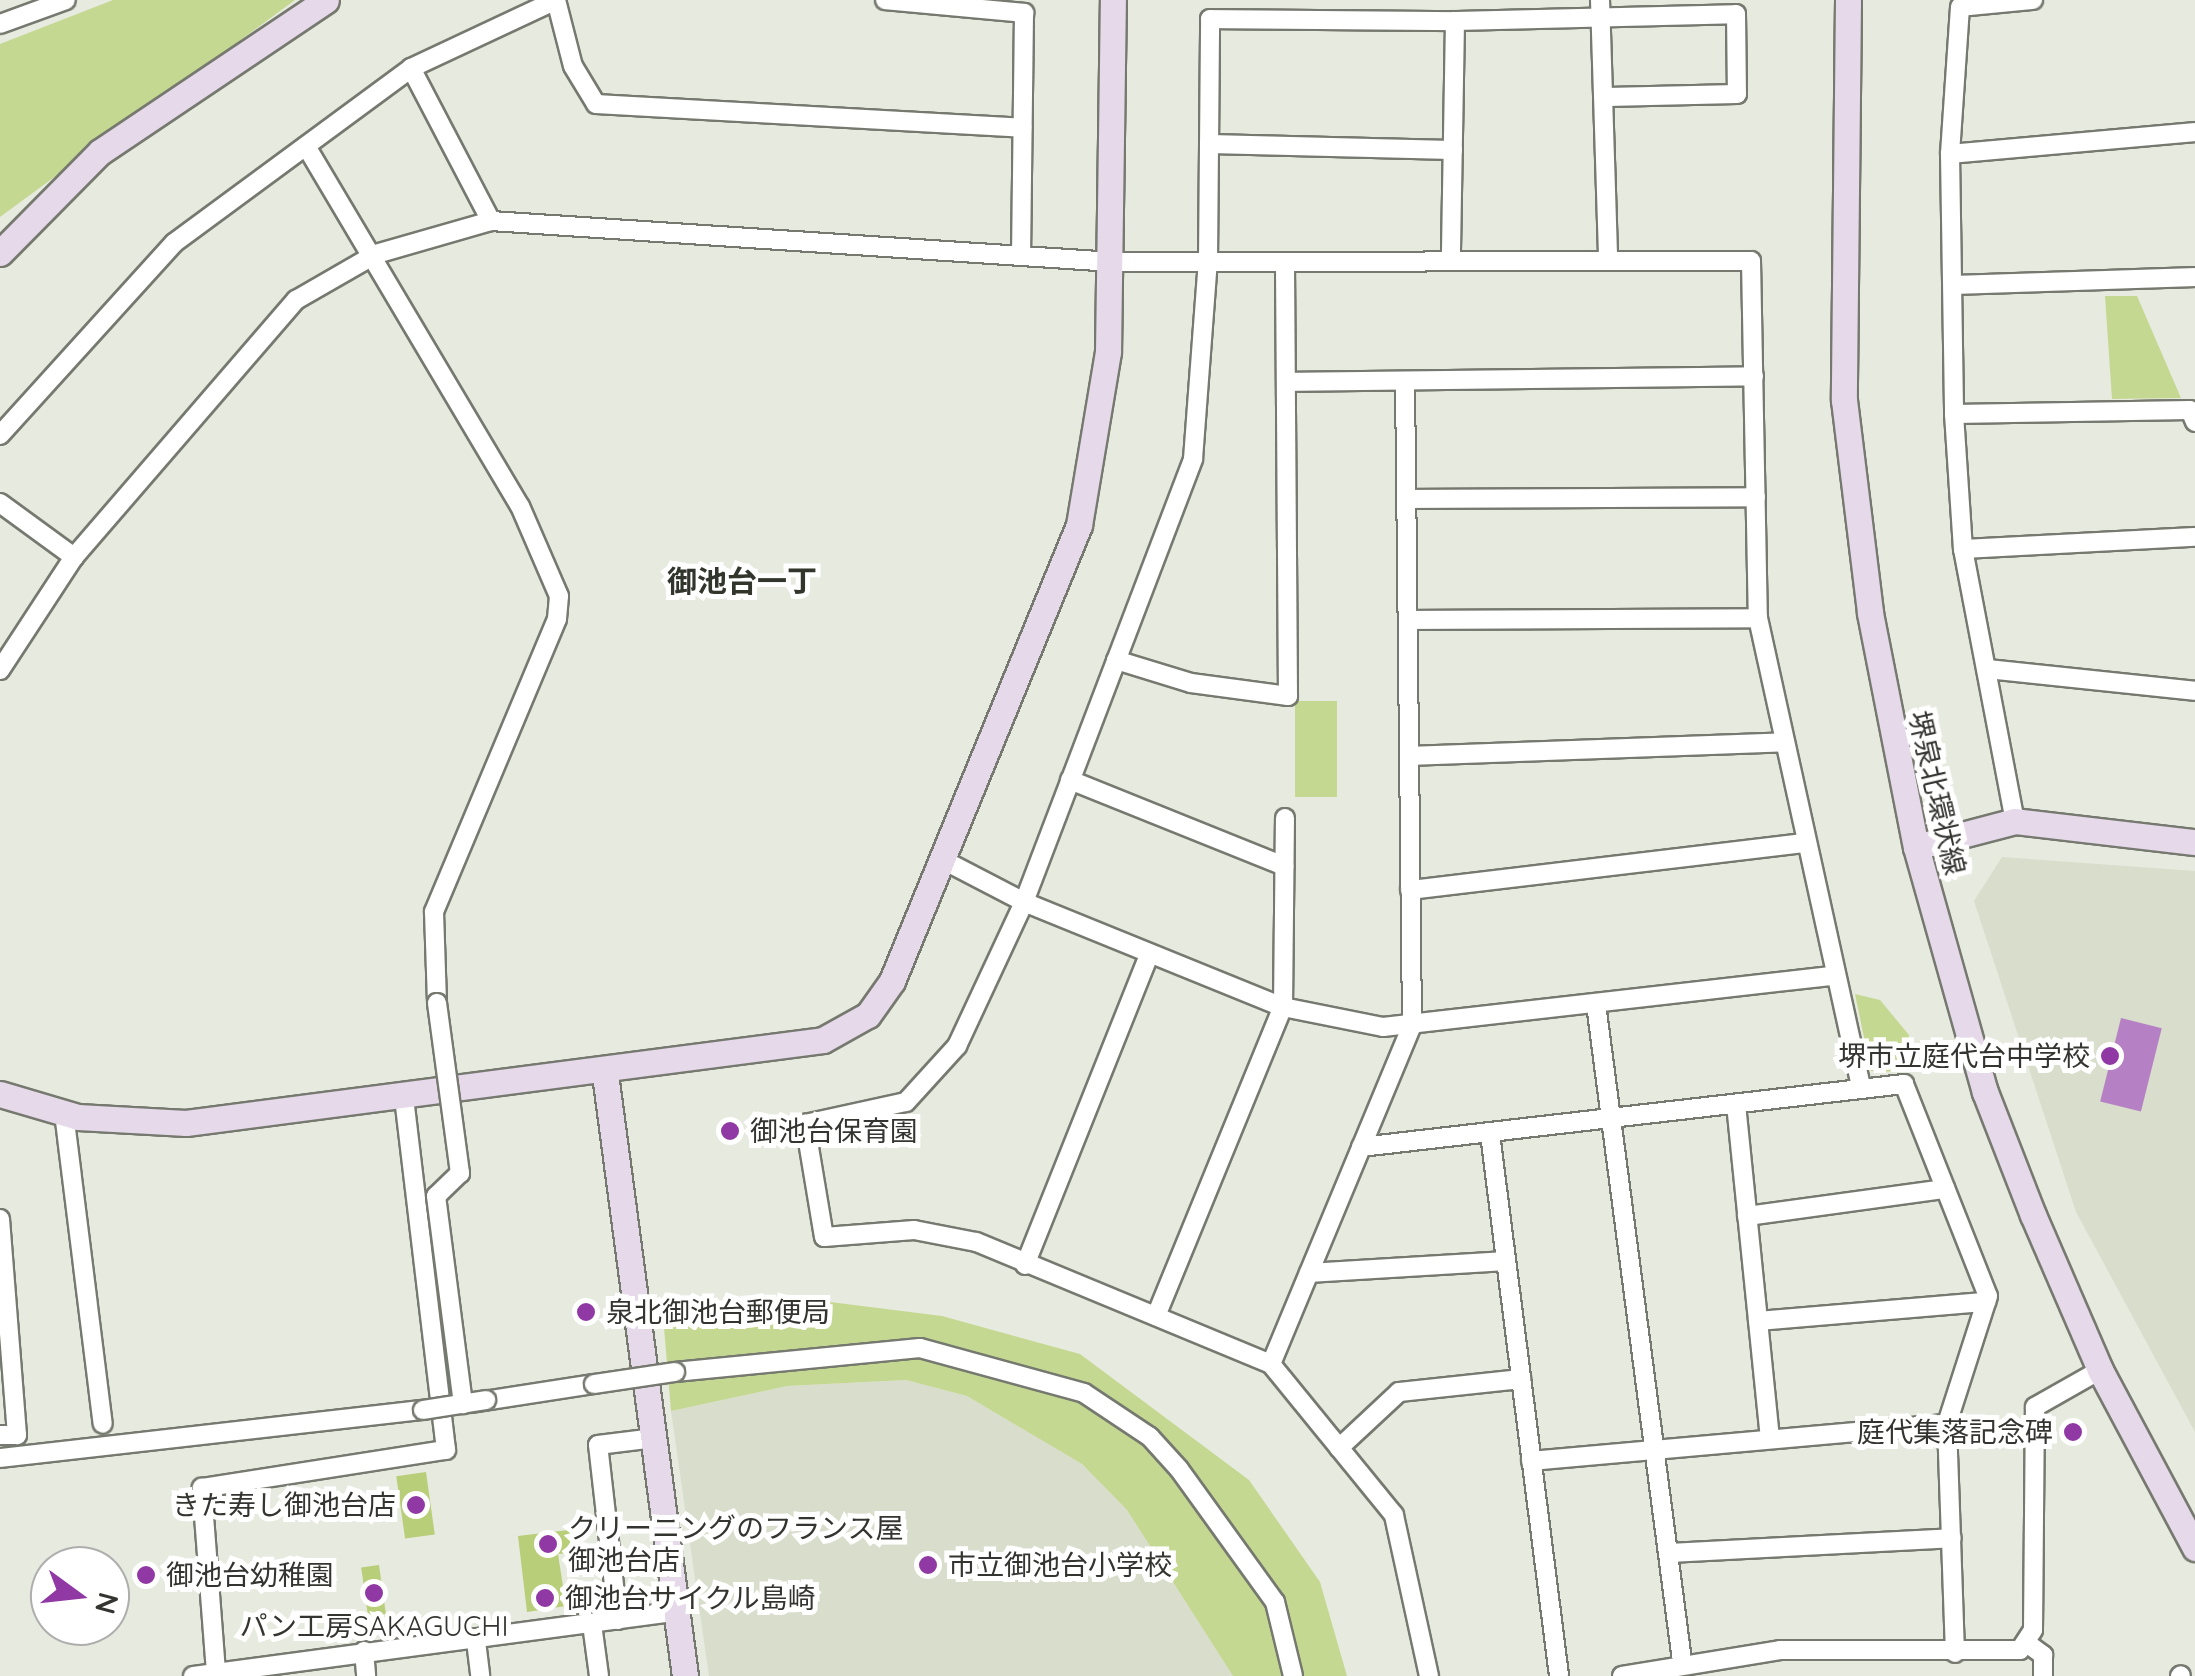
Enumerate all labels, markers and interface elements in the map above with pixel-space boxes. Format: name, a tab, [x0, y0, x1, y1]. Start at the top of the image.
district label: 御池台一丁	[667, 563, 817, 599]
street label: 堺泉北環状線	[1902, 707, 1972, 879]
place label: 堺市立庭代台中学校	[1838, 1039, 2090, 1073]
marker: 堺市立庭代台中学校	[2099, 1045, 2121, 1067]
place label: 御池台保育園	[750, 1114, 918, 1148]
marker: 御池台保育園	[719, 1120, 741, 1142]
place label: 泉北御池台郵便局	[606, 1295, 830, 1329]
marker: 泉北御池台郵便局	[575, 1301, 597, 1323]
place label: 庭代集落記念碑	[1857, 1415, 2053, 1449]
marker: 庭代集落記念碑	[2062, 1421, 2084, 1443]
place label: きた寿し御池台店	[172, 1488, 396, 1522]
marker: きた寿し御池台店	[405, 1494, 427, 1516]
place label: クリーニングのフランス屋 御池台店	[568, 1511, 904, 1577]
marker: クリーニングのフランス屋 御池台店	[537, 1533, 559, 1555]
north arrow	[30, 1546, 130, 1646]
place label: 市立御池台小学校	[948, 1548, 1172, 1582]
marker: 市立御池台小学校	[917, 1554, 939, 1576]
place label: 御池台幼稚園	[166, 1558, 334, 1592]
marker: 御池台幼稚園	[135, 1564, 157, 1586]
place label: 御池台サイクル島崎	[565, 1581, 817, 1615]
marker: パン工房SAKAGUCHI	[363, 1582, 385, 1604]
marker: 御池台サイクル島崎	[534, 1587, 556, 1609]
text: N	[88, 1589, 127, 1618]
place label: パン工房SAKAGUCHI	[240, 1609, 508, 1643]

